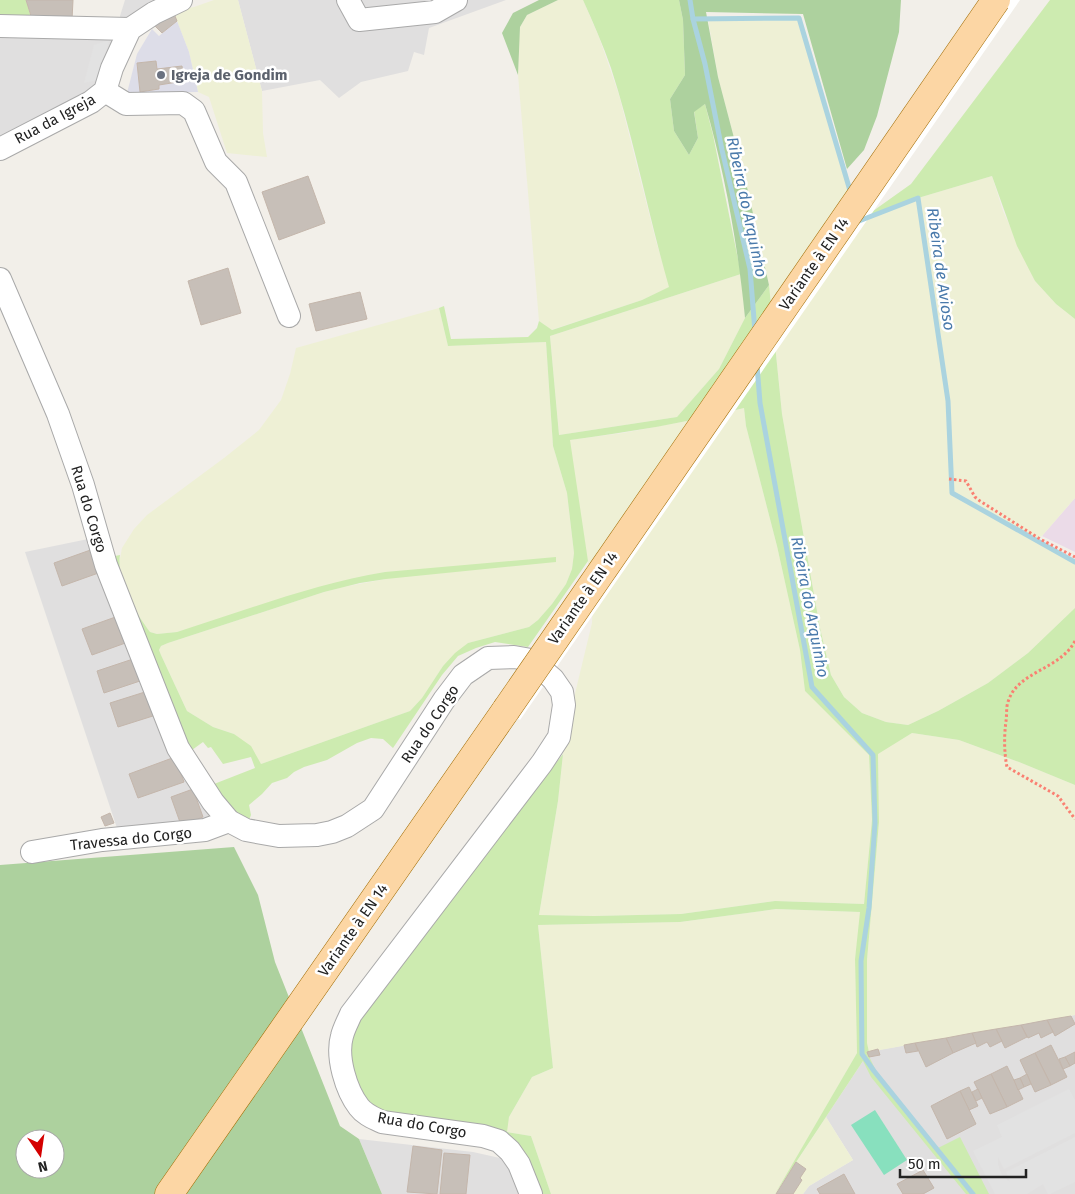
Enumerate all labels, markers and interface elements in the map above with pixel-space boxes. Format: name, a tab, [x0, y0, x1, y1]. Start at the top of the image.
place label: Igreja de Gondim	[171, 66, 287, 84]
marker: Igreja de Gondim	[155, 69, 167, 81]
street label: Rua da Igreja	[11, 90, 99, 148]
water label: Ribeira do Arquinho	[723, 135, 771, 279]
water label: Ribeira de Avioso	[923, 206, 959, 332]
street label: Variante à EN 14	[775, 214, 853, 314]
street label: Rua do Corgo	[67, 463, 111, 555]
water label: Ribeira do Arquinho	[787, 535, 833, 679]
street label: Variante à EN 14	[544, 548, 622, 648]
street label: Rua do Corgo	[397, 681, 463, 767]
street label: Travessa do Corgo	[69, 824, 193, 854]
street label: Variante à EN 14	[314, 880, 392, 980]
street label: Rua do Corgo	[376, 1108, 468, 1142]
north arrow	[15, 1129, 65, 1179]
scale bar	[900, 1146, 1026, 1178]
text: 50 m	[908, 1155, 941, 1173]
text: N	[36, 1157, 49, 1176]

